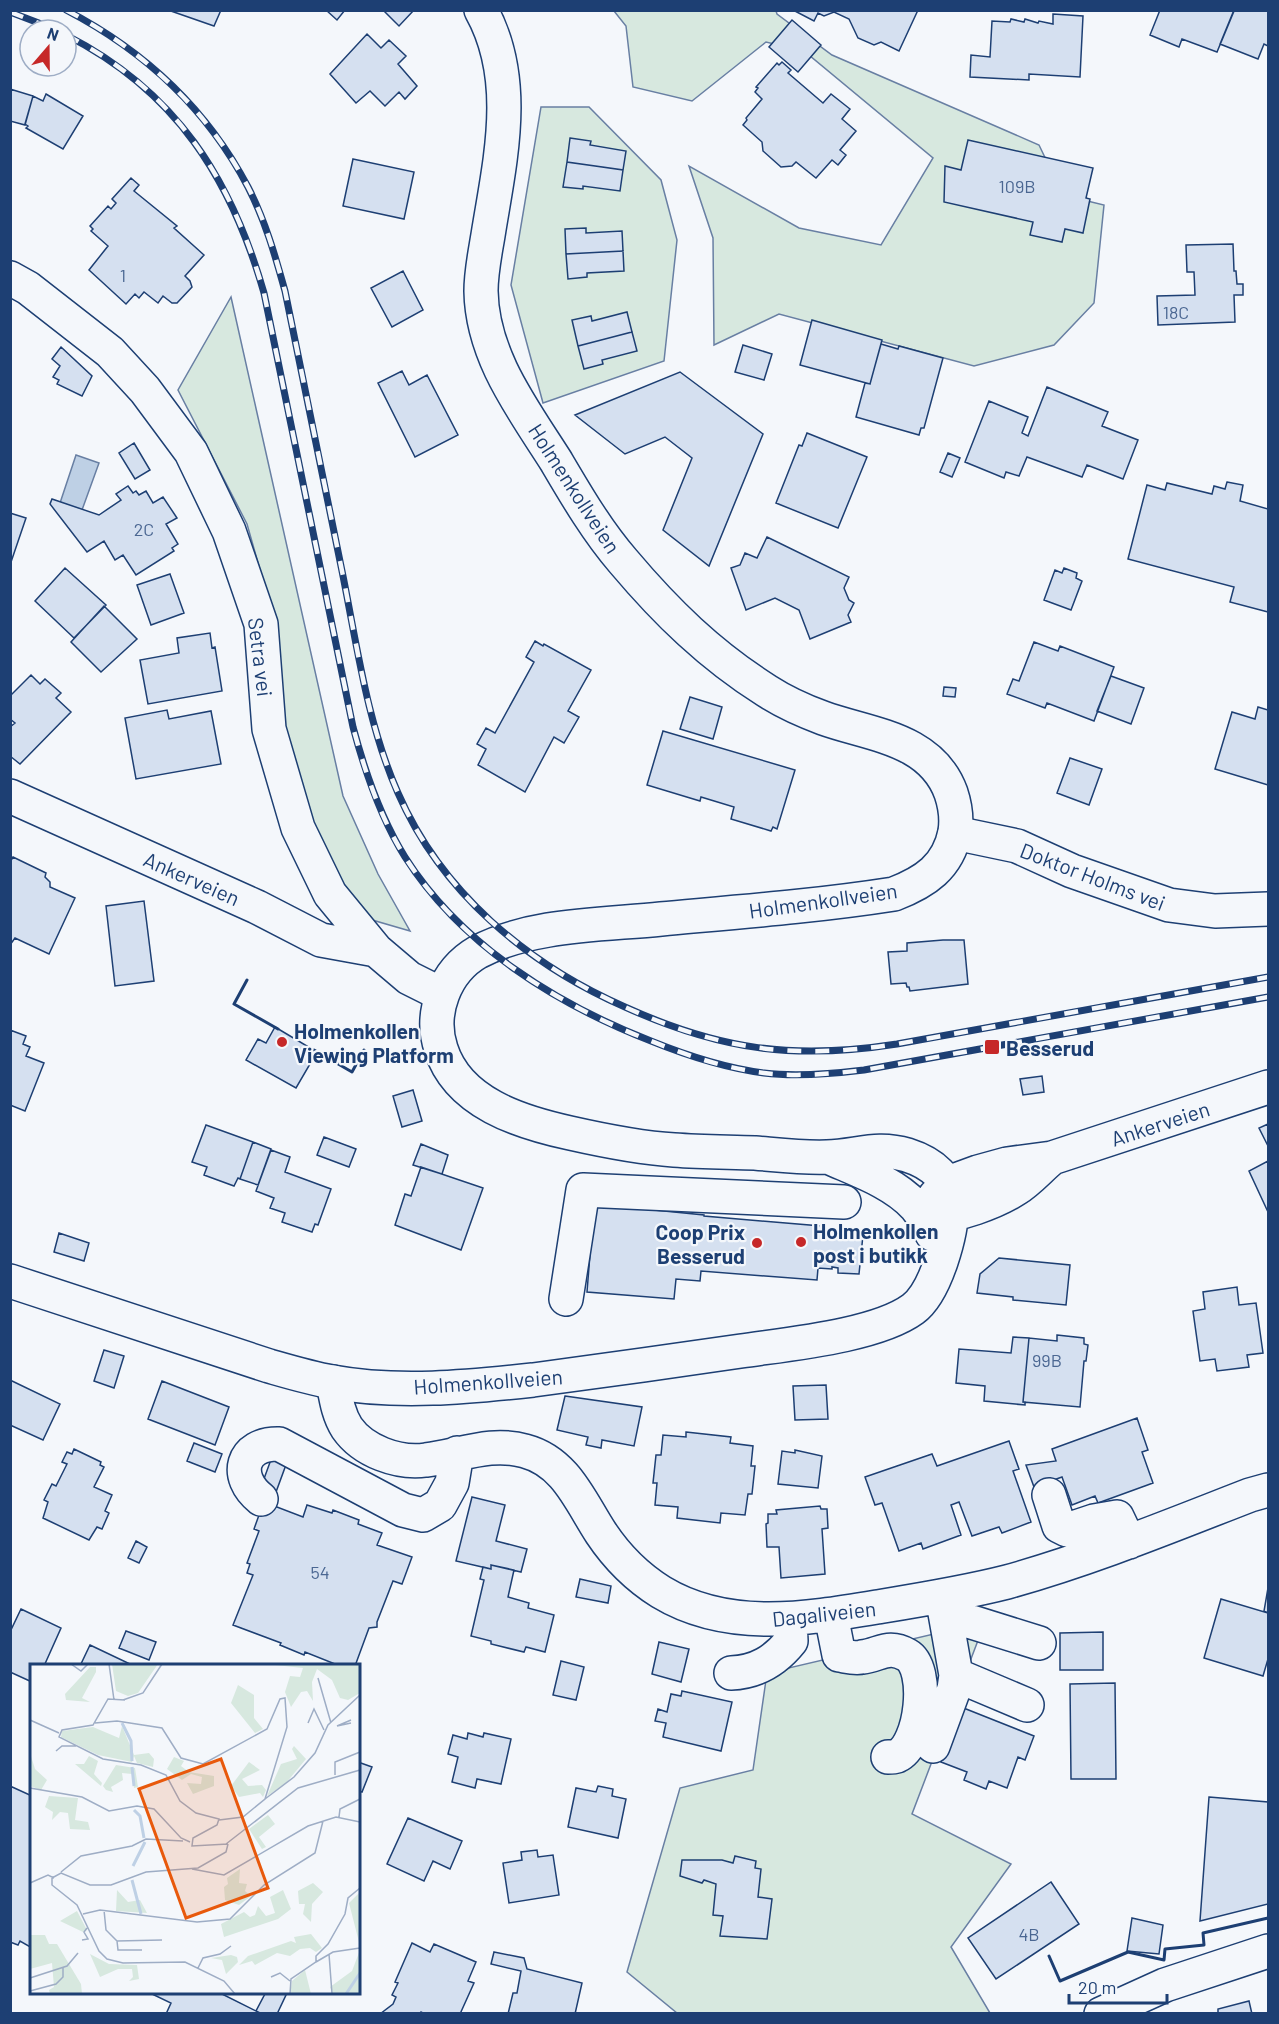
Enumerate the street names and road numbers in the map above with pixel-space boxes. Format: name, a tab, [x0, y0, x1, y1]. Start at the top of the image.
street label: Holmenkollveien	[524, 418, 626, 558]
street label: Setra vei	[244, 616, 278, 698]
street label: Doktor Holms vei	[1017, 837, 1169, 915]
street label: Ankerveien	[140, 846, 244, 910]
street label: Holmenkollveien	[747, 877, 899, 923]
street label: Ankerveien	[1107, 1095, 1213, 1151]
street label: Holmenkollveien	[412, 1363, 564, 1399]
street label: Dagaliveien	[771, 1595, 877, 1631]

